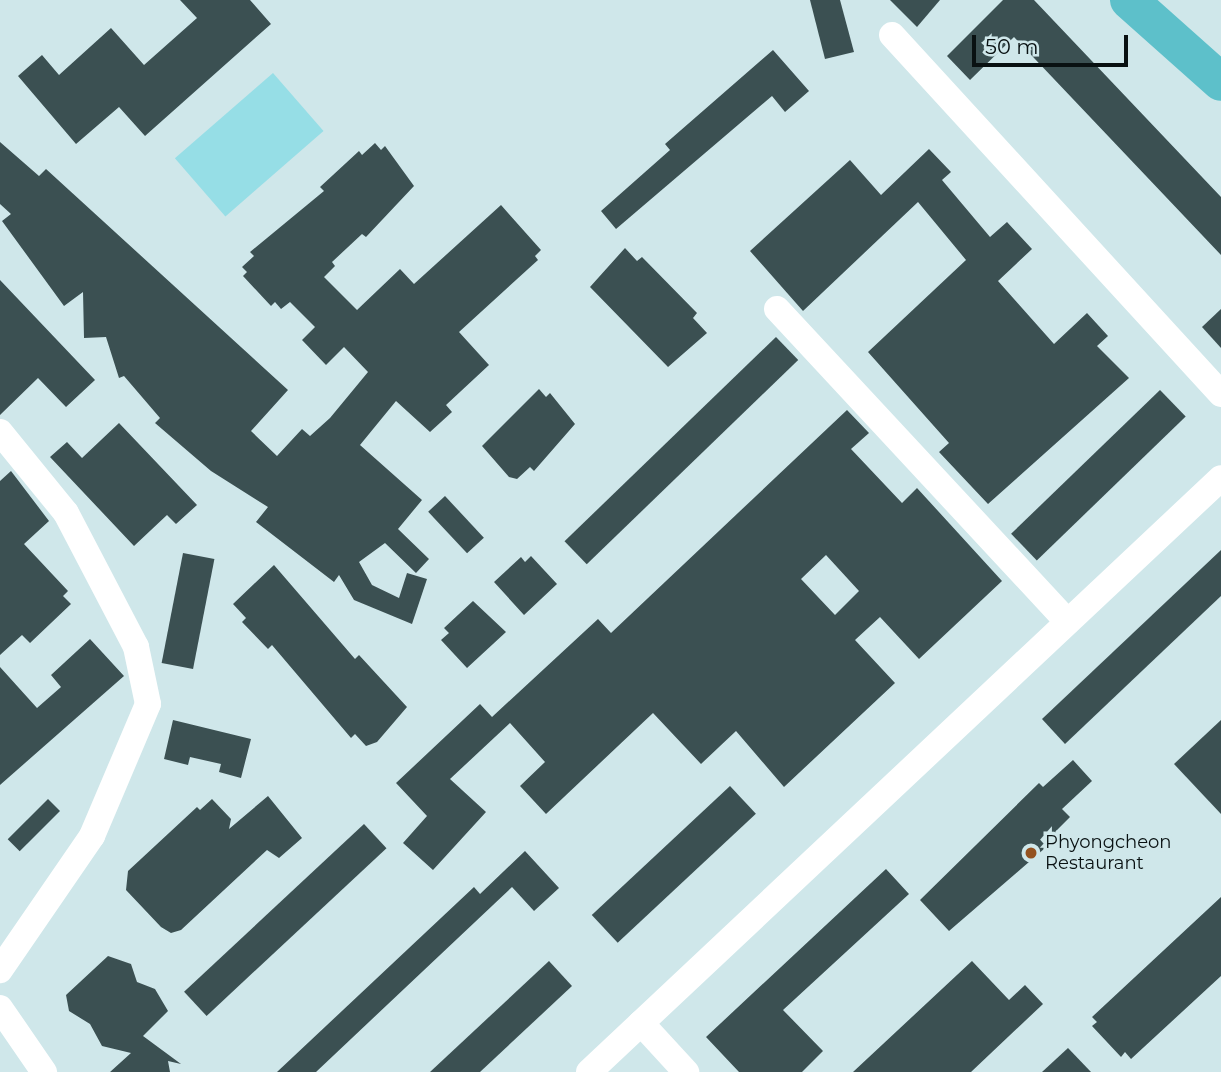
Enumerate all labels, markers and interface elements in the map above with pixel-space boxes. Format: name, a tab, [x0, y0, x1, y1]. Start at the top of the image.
scale bar	[976, 21, 1132, 65]
text: 50 m	[985, 34, 1039, 59]
place label: Phyongcheon Restaurant	[1045, 832, 1172, 874]
marker: Phyongcheon Restaurant	[1023, 845, 1039, 861]

